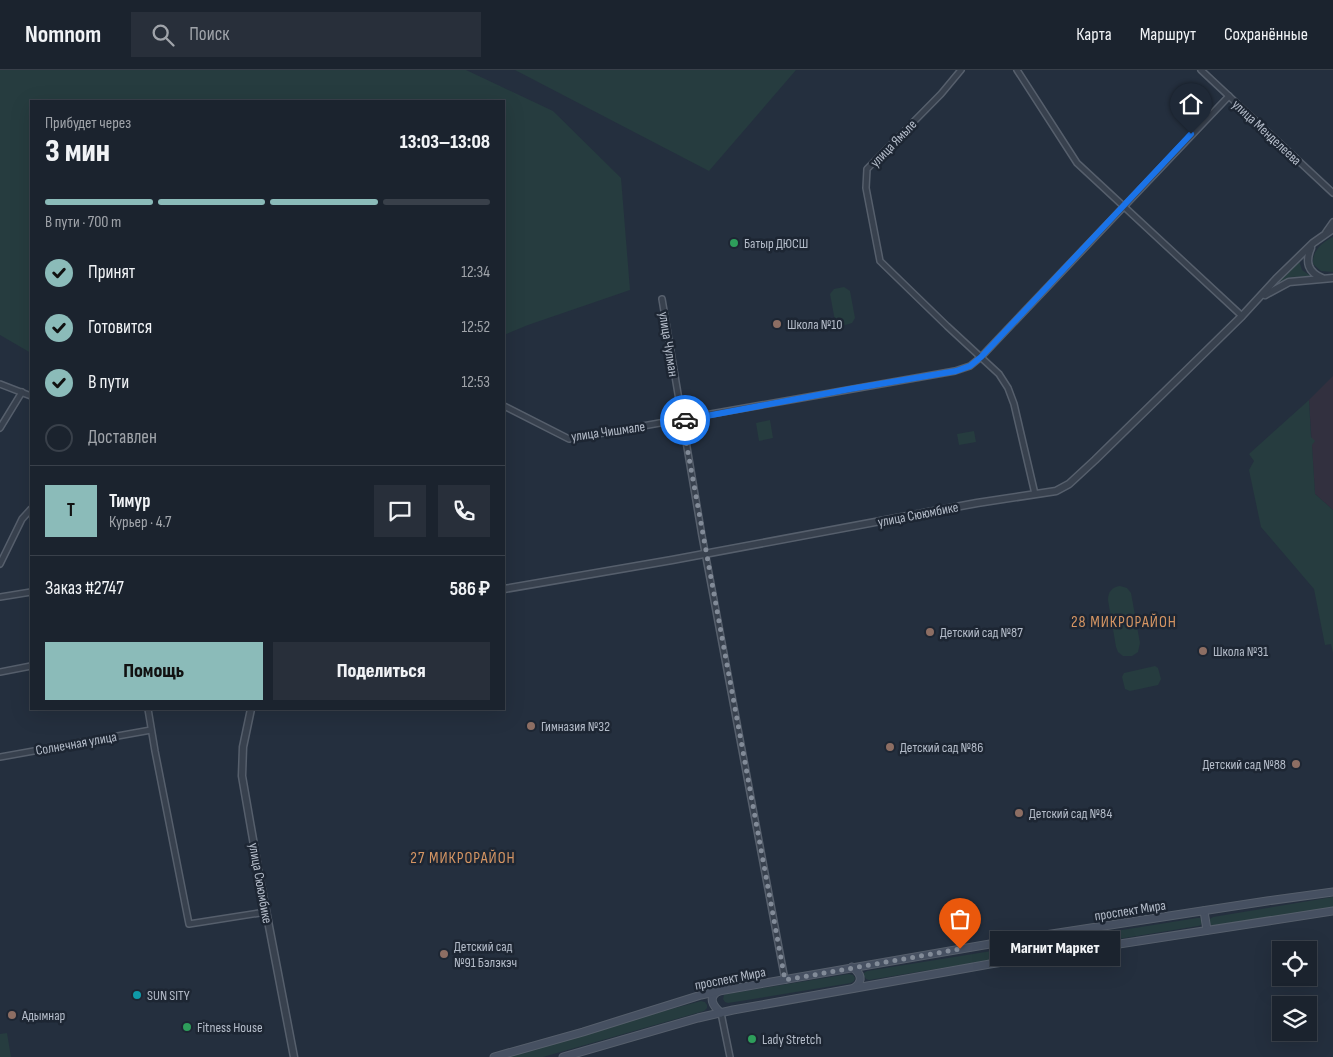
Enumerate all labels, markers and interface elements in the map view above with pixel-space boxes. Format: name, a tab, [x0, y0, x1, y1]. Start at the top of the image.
search box	[131, 12, 481, 57]
text: Nomnom	[25, 20, 101, 49]
icon: search	[149, 21, 177, 49]
text: Поиск	[189, 23, 229, 46]
text: Карта	[1076, 24, 1112, 45]
text: Маршрут	[1140, 24, 1196, 45]
text: Сохранённые	[1224, 24, 1308, 45]
pin	[1170, 83, 1212, 134]
icon: home	[1177, 90, 1205, 118]
street label: улица Менделеева	[1228, 96, 1305, 169]
text: Прибудет через	[45, 114, 131, 133]
street label: улица Ямьле	[867, 116, 920, 171]
text: 13:03–13:08	[400, 131, 490, 154]
text: 3 мин	[45, 132, 110, 171]
text: В пути · 700 m	[45, 213, 121, 232]
place label: Батыр ДЮСШ	[744, 235, 808, 252]
marker: Батыр ДЮСШ	[728, 237, 740, 249]
icon: check	[45, 259, 73, 287]
text: Принят	[88, 261, 135, 284]
text: 12:34	[461, 263, 490, 282]
street label: улица Чулман	[655, 310, 682, 378]
icon: check	[45, 314, 73, 342]
text: Готовится	[88, 316, 152, 339]
place label: Школа №10	[787, 316, 842, 333]
text: 12:52	[462, 318, 490, 337]
marker: Школа №10	[771, 318, 783, 330]
icon: check	[45, 369, 73, 397]
text: В пути	[88, 371, 129, 394]
text: 12:53	[461, 373, 490, 392]
courier	[660, 395, 710, 445]
icon: car	[671, 406, 699, 434]
street label: улица Чишмале	[570, 418, 646, 445]
text: Доставлен	[88, 426, 157, 449]
button: chat	[374, 485, 426, 537]
button: phone	[438, 485, 490, 537]
text: Тимур	[109, 490, 150, 513]
street label: улица Сююмбике	[876, 498, 960, 531]
text: Т	[67, 499, 75, 522]
text: Курьер · 4.7	[109, 513, 171, 532]
text: Заказ #2747	[45, 577, 124, 600]
text: 586 ₽	[450, 578, 490, 601]
district label: 28 МИКРОРАЙОН	[1071, 613, 1177, 632]
place label: Детский сад №87	[940, 624, 1023, 641]
marker: Детский сад №87	[924, 626, 936, 638]
button: Помощь	[45, 642, 263, 700]
button: Поделиться	[273, 642, 490, 700]
place label: Школа №31	[1213, 643, 1268, 660]
marker: Школа №31	[1197, 645, 1209, 657]
place label: Гимназия №32	[541, 718, 610, 735]
marker: Гимназия №32	[525, 720, 537, 732]
street label: Солнечная улица	[34, 728, 118, 759]
place label: Детский сад №86	[900, 739, 983, 756]
marker: Детский сад №86	[884, 741, 896, 753]
place label: Детский сад №88	[1203, 756, 1286, 773]
marker: Детский сад №88	[1290, 758, 1302, 770]
place label: Детский сад №84	[1029, 805, 1113, 822]
marker: Детский сад №84	[1013, 807, 1025, 819]
street label: улица Сююмбике	[245, 841, 276, 925]
district label: 27 МИКРОРАЙОН	[410, 849, 516, 868]
street label: проспект Мира	[1093, 896, 1167, 925]
pin	[939, 898, 981, 949]
icon: bag	[946, 905, 974, 933]
callout: Магнит Маркет	[990, 932, 1120, 966]
place label: Детский сад №91 Бэлэкэч	[454, 938, 517, 971]
text: Магнит Маркет	[1011, 939, 1099, 958]
map controls	[1272, 941, 1317, 1041]
button: locate	[1272, 941, 1317, 986]
marker: Детский сад №91 Бэлэкэч	[438, 948, 450, 960]
street label: проспект Мира	[693, 963, 767, 994]
place label: SUN SITY	[147, 987, 190, 1004]
marker: SUN SITY	[131, 989, 143, 1001]
button: layers	[1272, 996, 1317, 1041]
place label: Адымнар	[21, 1007, 66, 1024]
marker: Адымнар	[6, 1009, 18, 1021]
place label: Fitness House	[197, 1019, 263, 1036]
marker: Fitness House	[181, 1021, 193, 1033]
place label: Lady Stretch	[762, 1031, 821, 1048]
marker: Lady Stretch	[746, 1033, 758, 1045]

